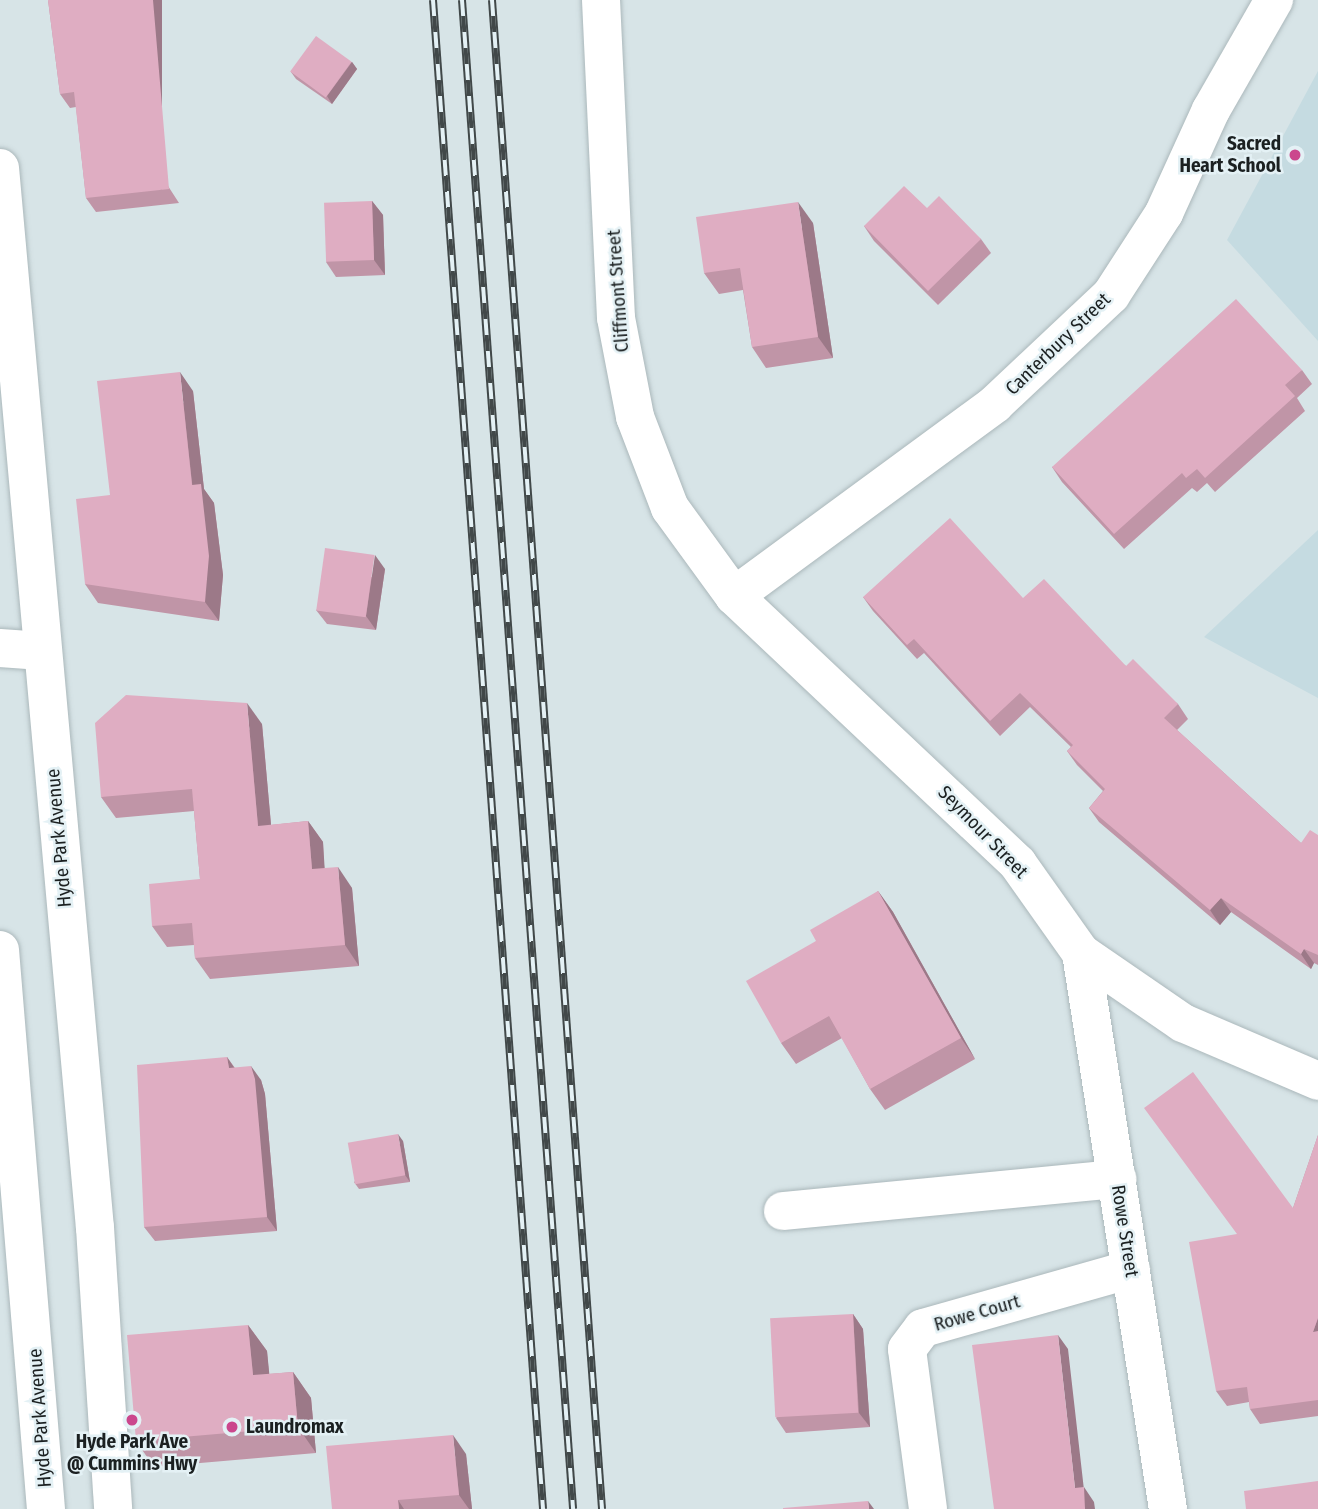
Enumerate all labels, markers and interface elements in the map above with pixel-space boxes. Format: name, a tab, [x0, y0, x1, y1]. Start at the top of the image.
place label: Sacred Heart School	[1179, 133, 1281, 177]
marker: Sacred Heart School	[1287, 147, 1303, 163]
street label: Cliffmont Street	[602, 229, 634, 353]
street label: Canterbury Street	[1001, 288, 1115, 400]
street label: Hyde Park Avenue	[42, 768, 76, 908]
street label: Seymour Street	[933, 781, 1033, 883]
street label: Rowe Street	[1106, 1183, 1144, 1279]
street label: Rowe Court	[931, 1290, 1023, 1336]
street label: Hyde Park Avenue	[24, 1348, 56, 1488]
marker: Hyde Park Ave @ Cummins Hwy	[124, 1412, 140, 1428]
place label: Laundromax	[246, 1416, 344, 1438]
marker: Laundromax	[224, 1419, 240, 1435]
place label: Hyde Park Ave @ Cummins Hwy	[67, 1431, 197, 1475]

